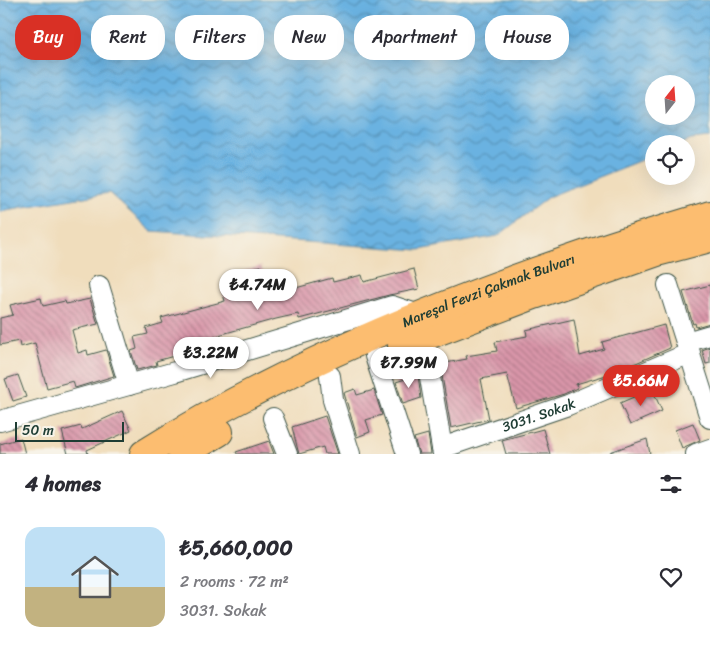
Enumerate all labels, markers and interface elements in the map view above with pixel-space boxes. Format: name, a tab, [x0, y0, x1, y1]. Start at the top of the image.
chip: Buy	[15, 15, 81, 60]
chip: Rent	[91, 15, 165, 60]
chip: Filters	[175, 15, 264, 60]
chip: New	[274, 15, 344, 60]
chip: Apartment	[354, 15, 475, 60]
chip: House	[485, 15, 569, 60]
north arrow	[645, 75, 695, 125]
map controls	[645, 75, 695, 185]
button: locate	[645, 135, 695, 185]
street label: Mareşal Fevzi Çakmak Bulvarı	[398, 246, 579, 334]
pin: ₺4.74M	[217, 268, 299, 311]
text: ₺4.74M	[230, 270, 286, 299]
pin: ₺3.22M	[170, 336, 252, 379]
text: ₺3.22M	[184, 338, 238, 367]
pin: ₺7.99M	[368, 346, 450, 389]
text: ₺7.99M	[381, 348, 437, 377]
pin: ₺5.66M	[600, 364, 682, 407]
text: ₺5.66M	[614, 366, 668, 395]
street label: 3031. Sokak	[499, 391, 580, 439]
text: 50 m	[22, 418, 54, 443]
scale bar	[15, 419, 124, 442]
text: 4 homes	[25, 465, 101, 503]
icon: filters	[657, 470, 685, 498]
text: ₺5,660,000	[180, 529, 293, 567]
icon: home	[65, 547, 125, 607]
icon: heart	[657, 563, 685, 591]
text: 2 rooms · 72 m²	[180, 567, 289, 596]
text: 3031. Sokak	[180, 596, 267, 625]

